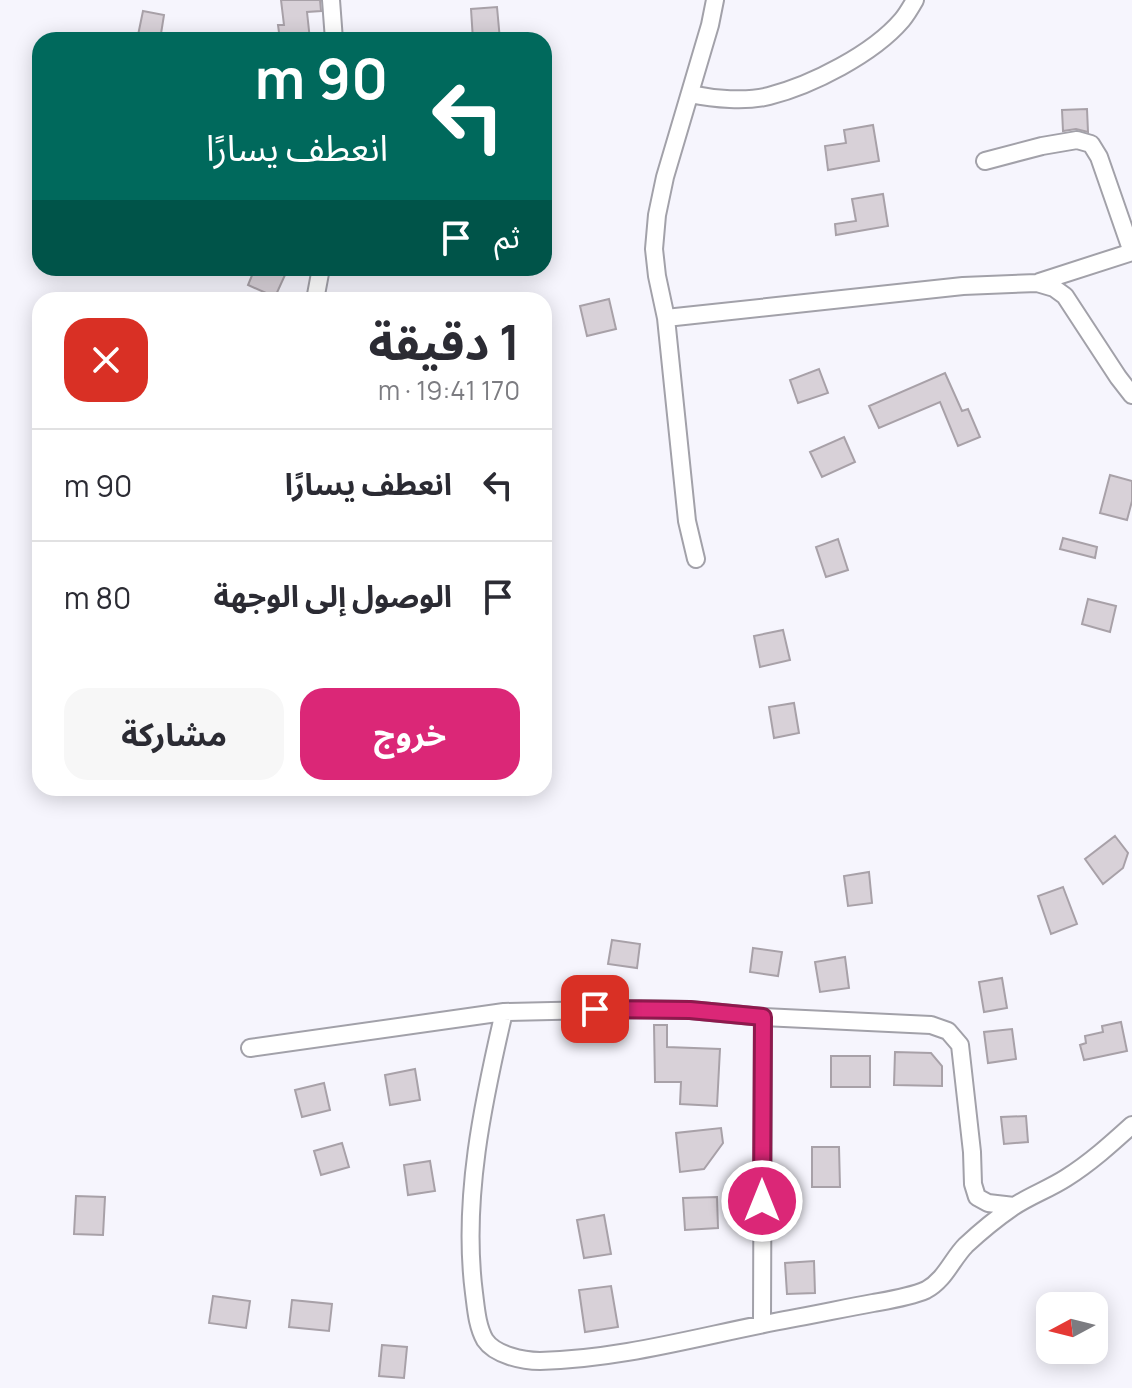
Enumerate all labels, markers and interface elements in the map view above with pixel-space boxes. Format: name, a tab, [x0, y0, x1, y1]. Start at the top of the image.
text: 90 m	[255, 39, 388, 116]
icon: left	[416, 64, 520, 168]
text: انعطف يسارًا	[206, 123, 388, 172]
icon: arrive	[434, 216, 478, 260]
text: ثم	[494, 216, 520, 257]
text: 1 دقيقة	[369, 309, 520, 374]
button: close	[64, 318, 148, 402]
text: 170 m · 19:41	[378, 372, 520, 408]
text: انعطف يسارًا	[285, 463, 452, 504]
icon: left	[476, 463, 520, 507]
text: 90 m	[64, 465, 132, 506]
text: الوصول إلى الوجهة	[213, 575, 452, 616]
icon: arrive	[476, 575, 520, 619]
text: 80 m	[64, 577, 131, 618]
button: مشاركة	[64, 688, 284, 780]
button: خروج	[300, 688, 520, 780]
pin	[561, 975, 629, 1043]
icon: arrive	[573, 987, 617, 1031]
position arrow	[720, 1159, 804, 1243]
north arrow	[1036, 1292, 1108, 1364]
map controls	[1036, 1292, 1108, 1364]

